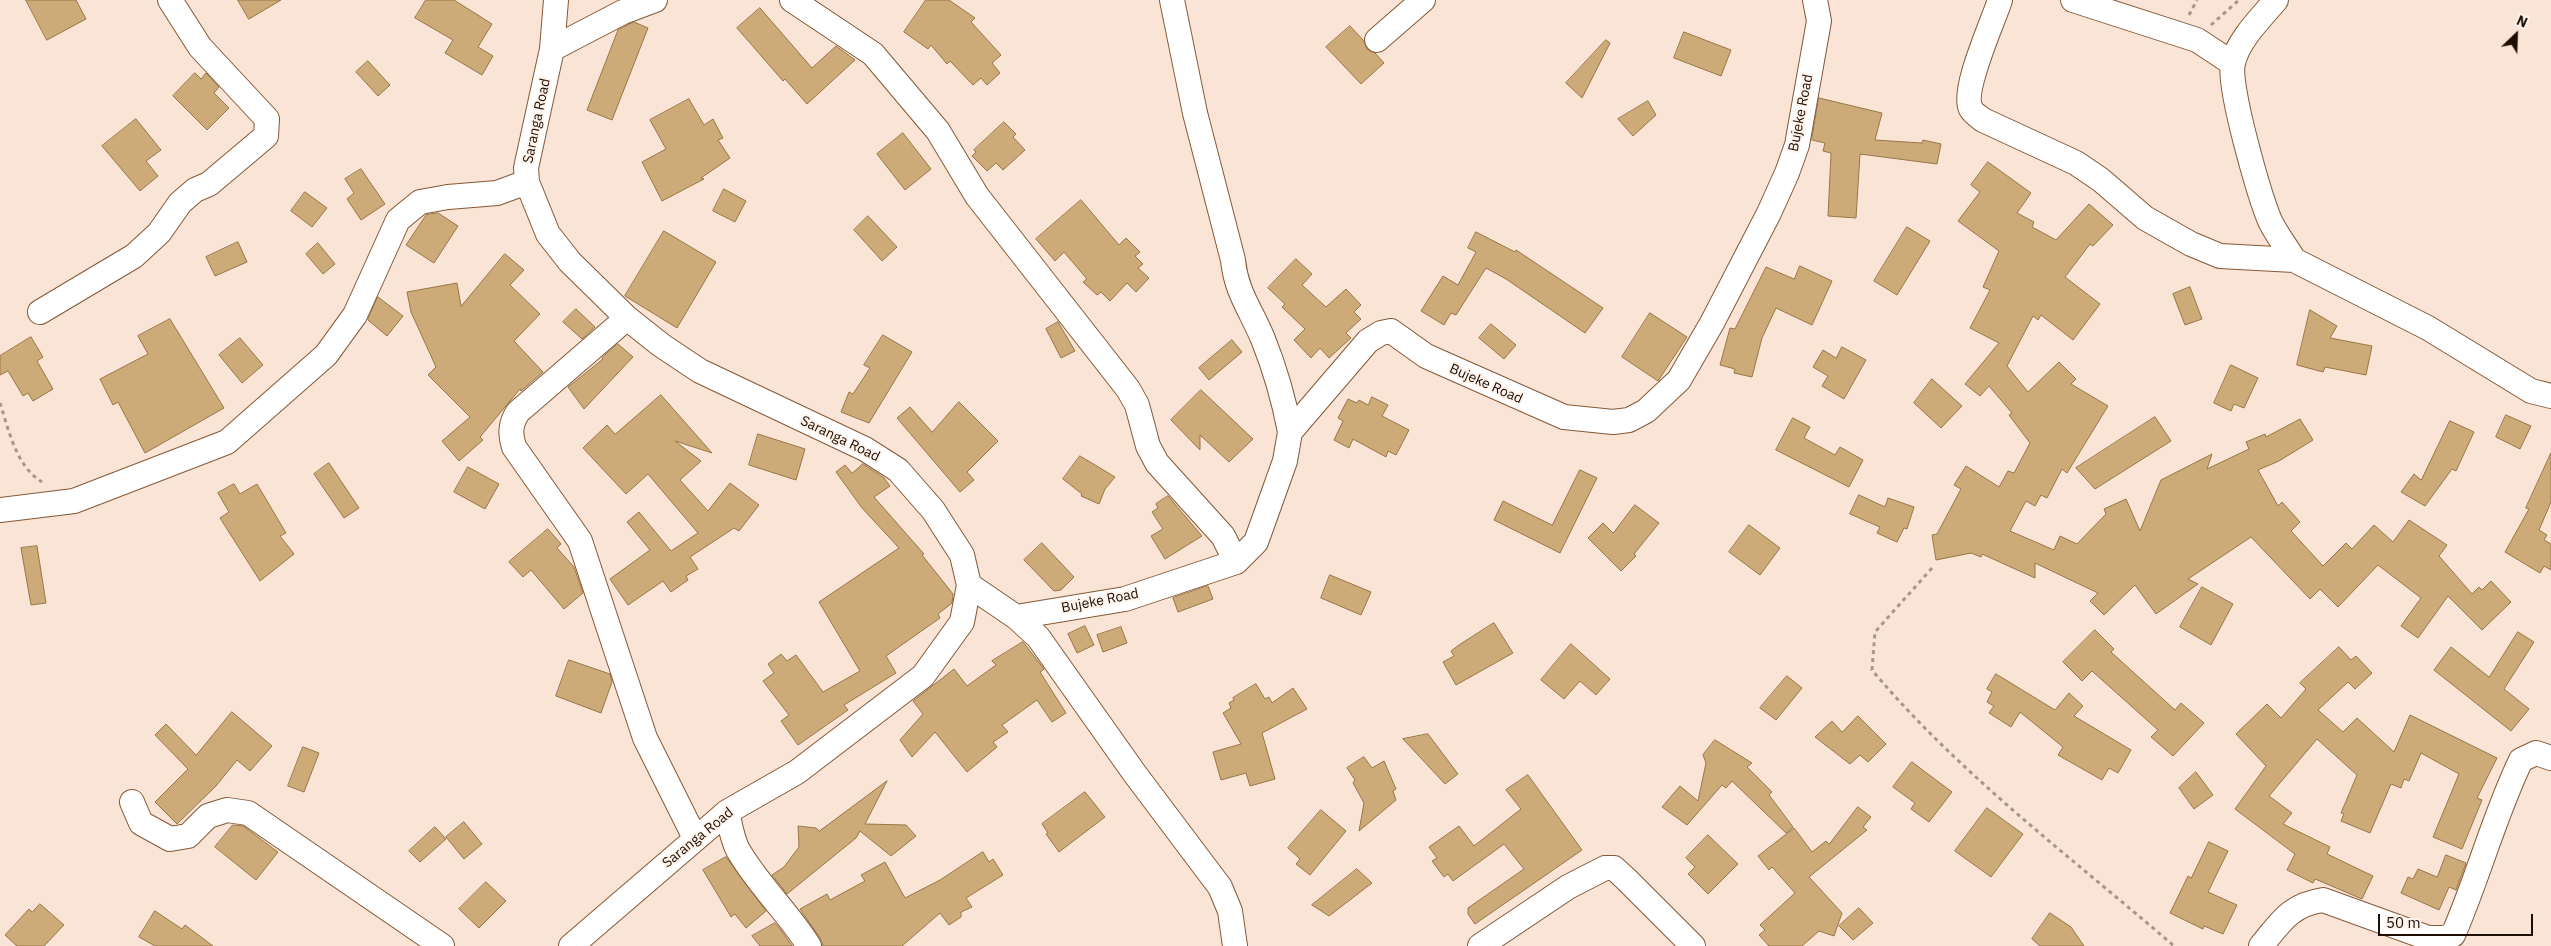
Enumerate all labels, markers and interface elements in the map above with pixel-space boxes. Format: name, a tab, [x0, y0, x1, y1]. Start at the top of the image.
north arrow	[2491, 10, 2541, 60]
text: N	[2514, 11, 2530, 32]
street label: Bujeke Road	[1785, 73, 1817, 153]
street label: Saranga Road	[520, 77, 554, 165]
street label: Bujeke Road	[1447, 360, 1525, 408]
street label: Saranga Road	[797, 413, 883, 465]
street label: Bujeke Road	[1060, 585, 1140, 617]
street label: Saranga Road	[659, 804, 737, 872]
scale bar	[2381, 904, 2536, 936]
text: 50 m	[2386, 913, 2421, 932]

